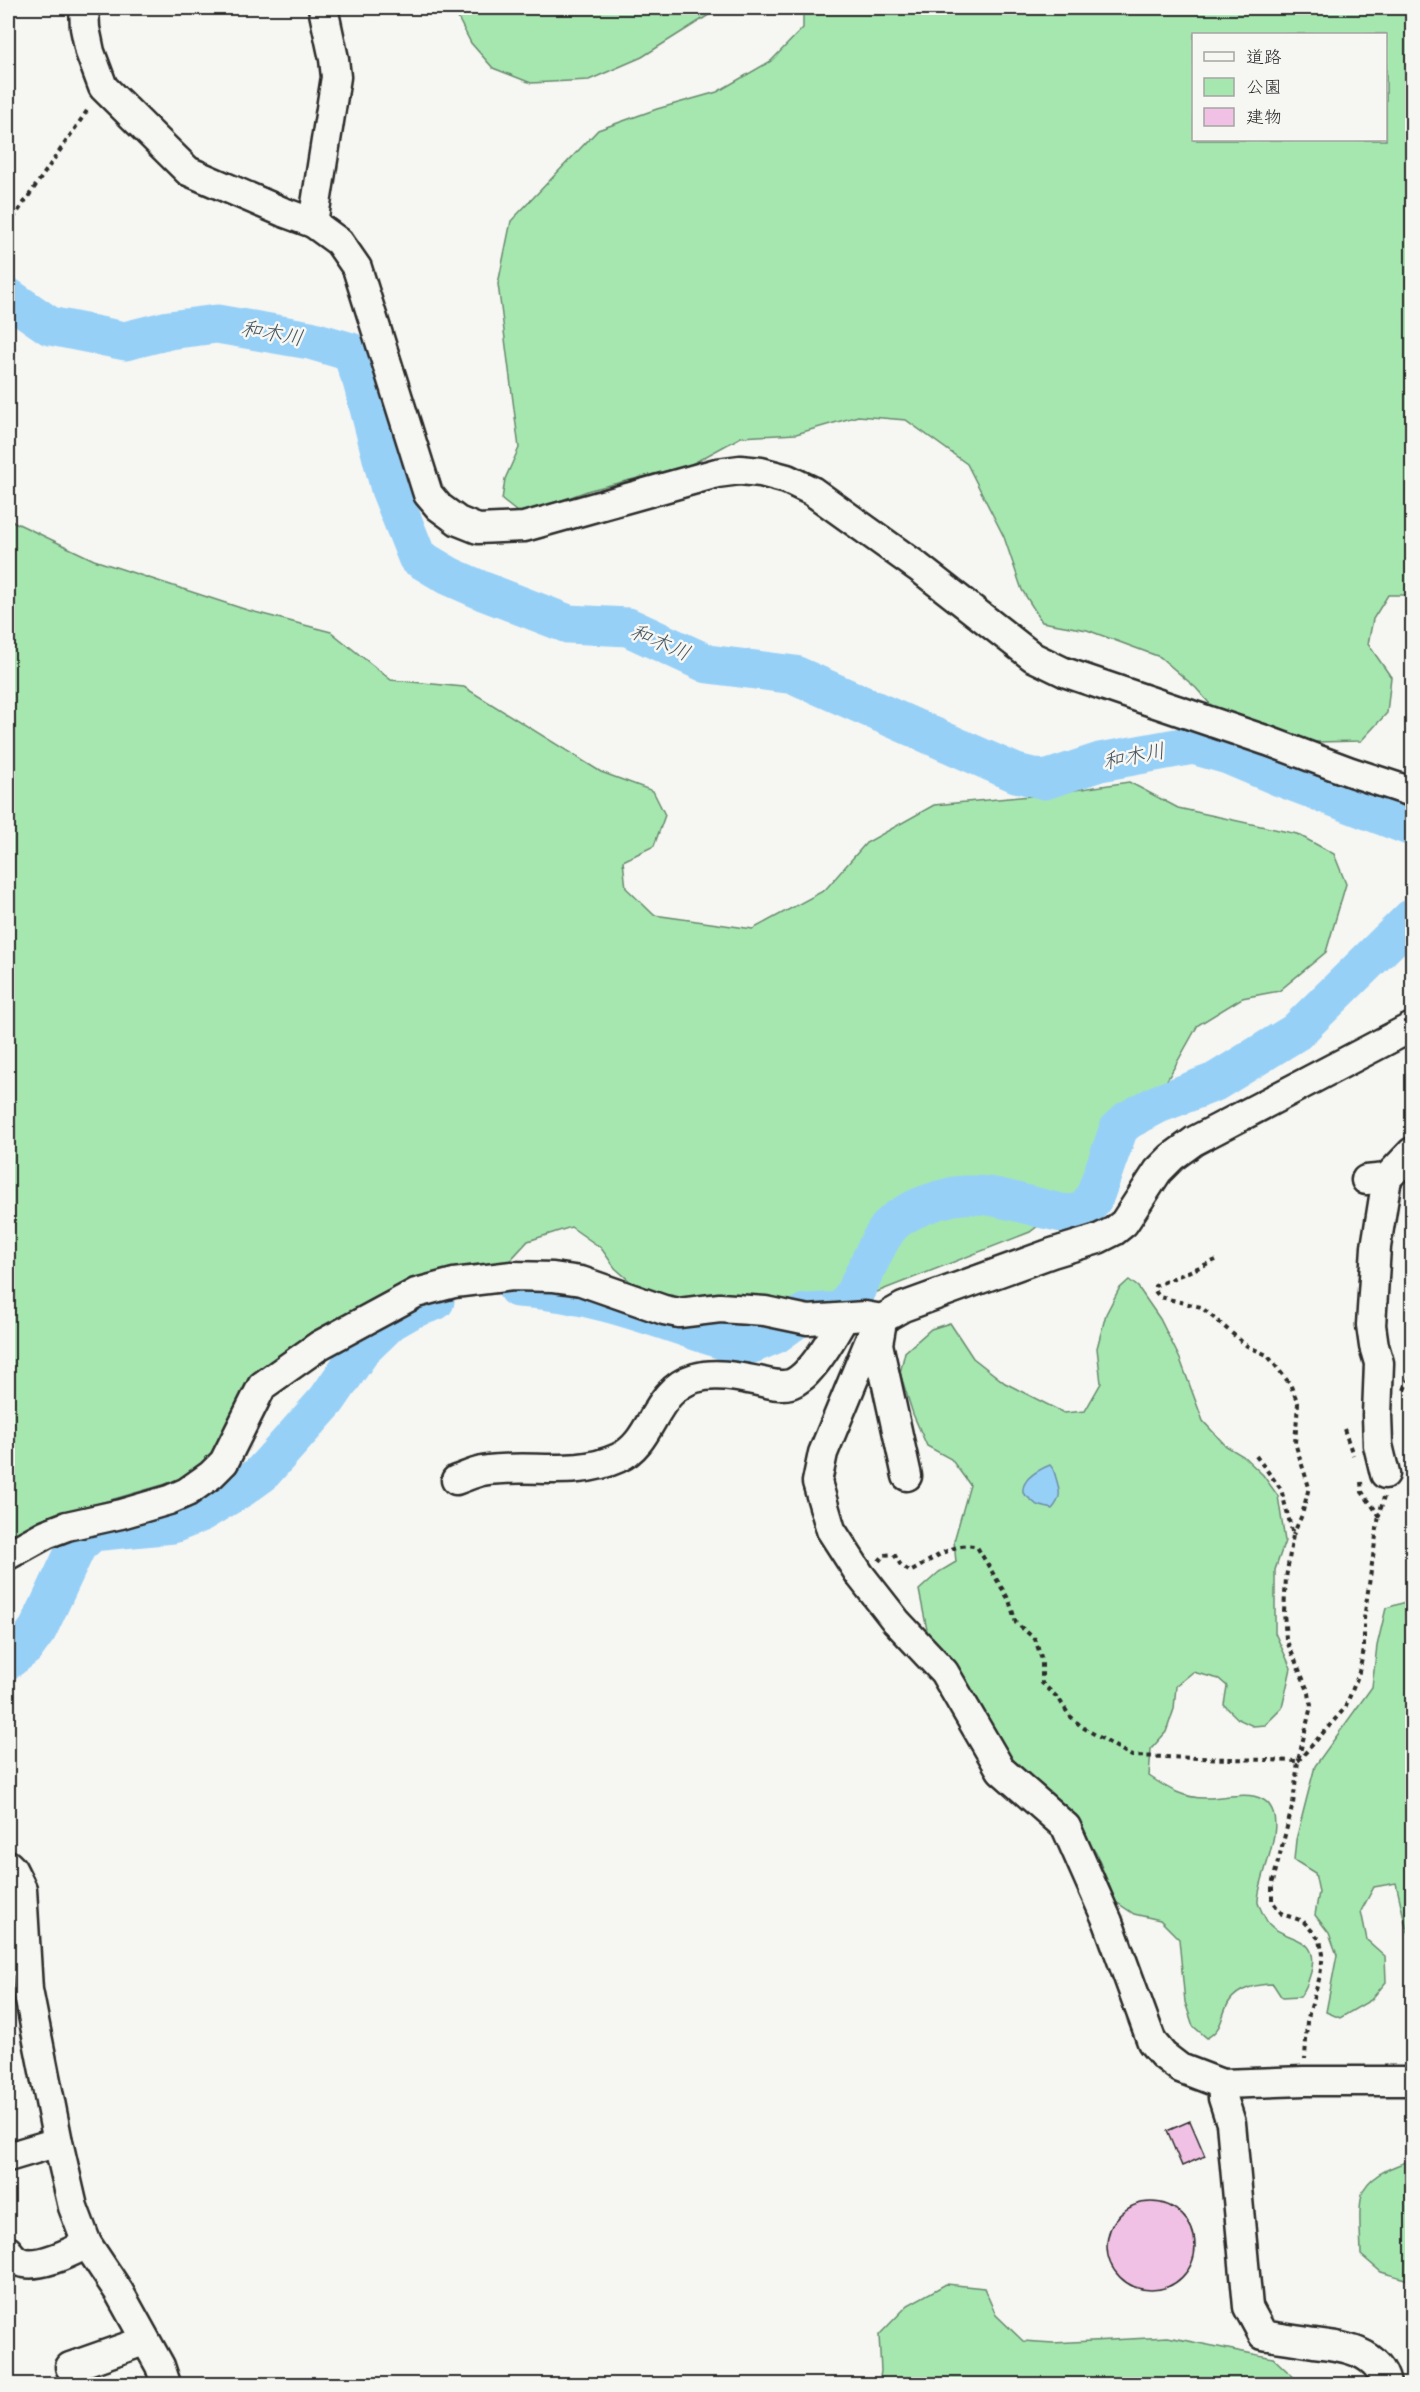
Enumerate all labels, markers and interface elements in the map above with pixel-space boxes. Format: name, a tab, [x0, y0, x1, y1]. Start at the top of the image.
legend	[1192, 33, 1387, 141]
text: 道路	[1246, 46, 1282, 70]
text: 公園	[1246, 76, 1282, 100]
text: 建物	[1246, 106, 1282, 130]
water label: 和木川	[239, 315, 305, 353]
water label: 和木川	[626, 618, 694, 668]
water label: 和木川	[1100, 737, 1168, 777]

